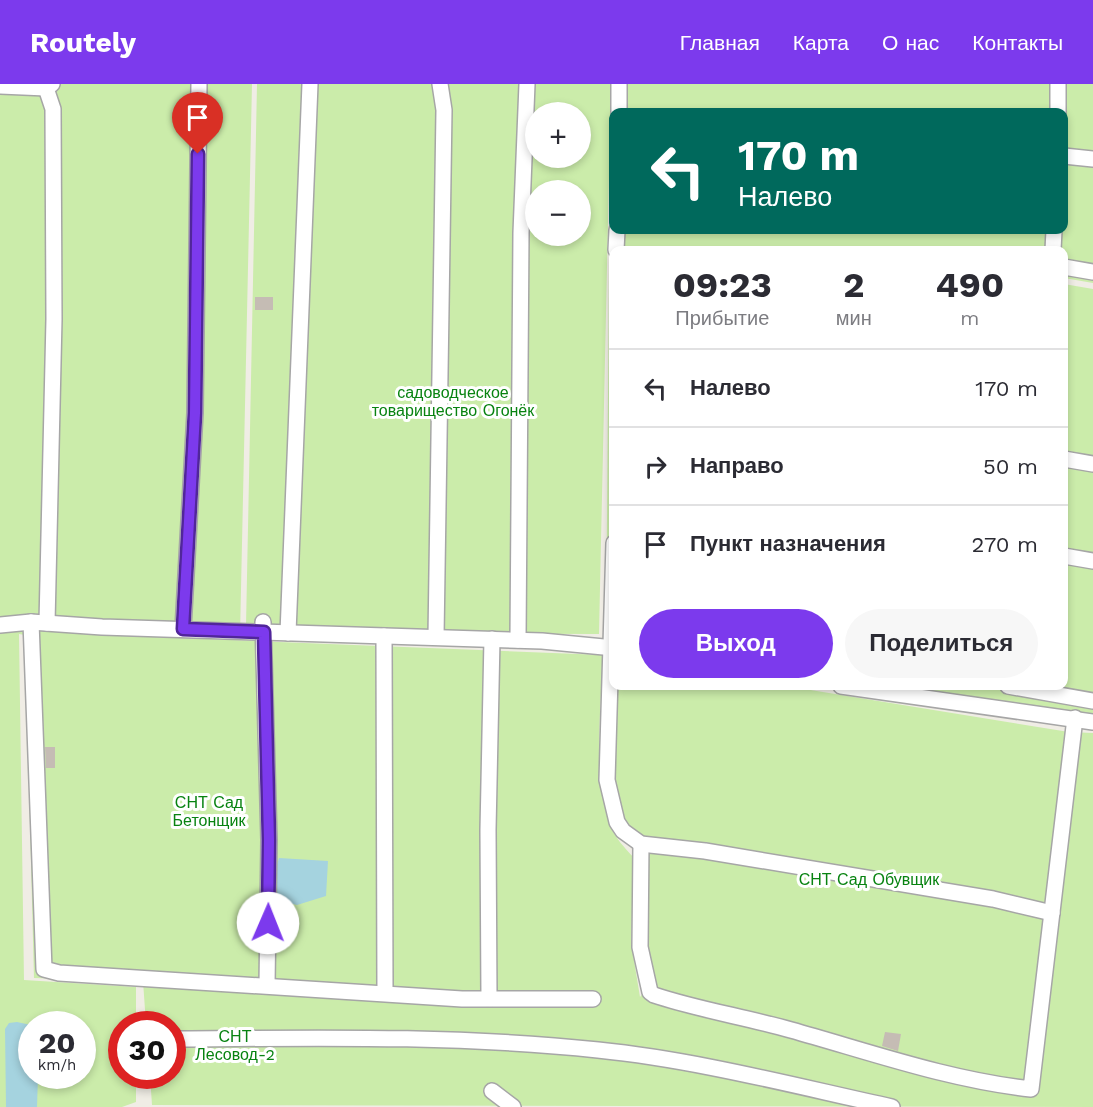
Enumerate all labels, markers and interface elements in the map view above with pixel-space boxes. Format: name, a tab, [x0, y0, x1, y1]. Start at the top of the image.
text: Routely	[30, 26, 136, 59]
text: Главная	[680, 30, 760, 55]
text: Карта	[793, 30, 849, 55]
text: О нас	[882, 30, 939, 55]
text: Контакты	[972, 30, 1063, 55]
pin	[172, 92, 223, 154]
icon: arrive	[181, 101, 214, 134]
map controls	[525, 102, 591, 246]
button: +	[525, 102, 591, 168]
text: 170 m	[738, 131, 859, 180]
icon: left	[639, 132, 717, 210]
button: −	[525, 180, 591, 246]
text: Налево	[738, 181, 832, 213]
text: 09:23	[673, 264, 772, 306]
text: 2	[843, 264, 864, 306]
text: 490	[936, 264, 1004, 306]
text: Прибытие	[675, 306, 769, 330]
text: мин	[836, 306, 872, 330]
text: m	[960, 306, 979, 330]
icon: left	[639, 372, 672, 405]
text: Налево	[690, 375, 771, 400]
text: 170 m	[975, 376, 1038, 401]
park label: садоводческое товарищество Огонёк	[372, 383, 535, 420]
icon: right	[639, 450, 672, 483]
text: Направо	[690, 453, 784, 478]
text: 50 m	[983, 454, 1038, 479]
icon: arrive	[639, 528, 672, 561]
text: Пункт назначения	[690, 531, 886, 556]
text: 270 m	[972, 532, 1038, 557]
button: Выход	[639, 609, 833, 678]
button: Поделиться	[845, 609, 1038, 678]
park label: СНТ Сад Бетонщик	[173, 793, 246, 830]
park label: СНТ Сад Обувщик	[799, 870, 940, 889]
position arrow	[236, 891, 300, 955]
speed limit sign: 30	[108, 1011, 186, 1089]
text: 20	[38, 1025, 76, 1060]
park label: СНТ Лесовод-2	[195, 1027, 275, 1064]
text: km/h	[38, 1056, 76, 1074]

